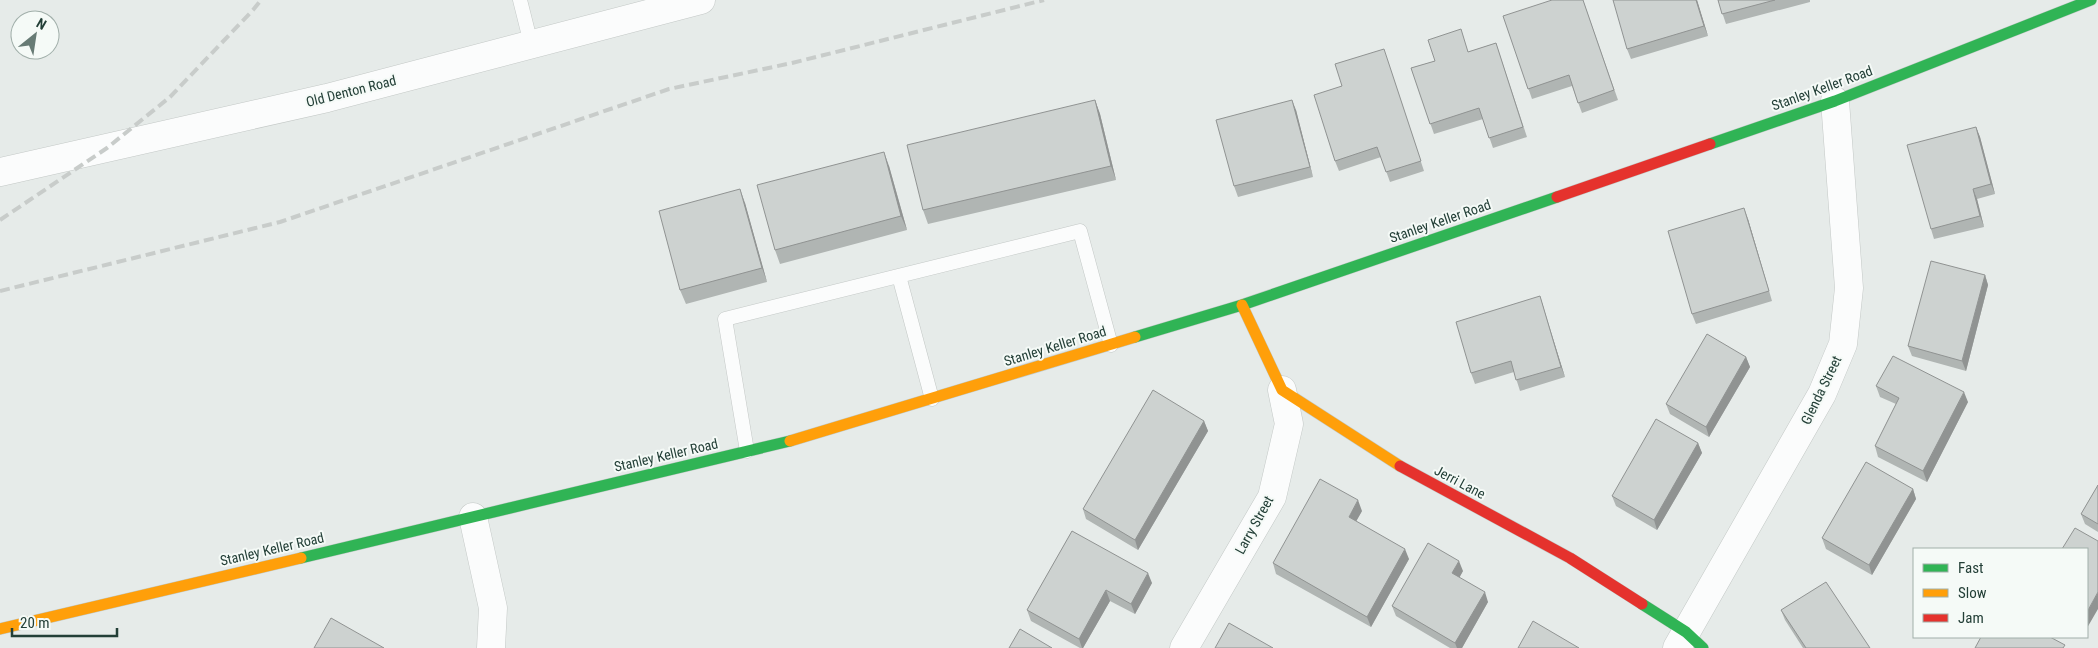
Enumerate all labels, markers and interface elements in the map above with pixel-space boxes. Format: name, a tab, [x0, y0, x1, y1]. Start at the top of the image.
north arrow	[10, 10, 60, 60]
text: N	[34, 15, 49, 33]
street label: Stanley Keller Road	[1769, 62, 1875, 114]
street label: Old Denton Road	[304, 72, 398, 110]
street label: Stanley Keller Road	[1387, 196, 1493, 246]
street label: Stanley Keller Road	[1002, 323, 1108, 369]
street label: Glenda Street	[1797, 353, 1845, 427]
street label: Stanley Keller Road	[612, 435, 720, 475]
street label: Jerri Lane	[1432, 462, 1488, 502]
street label: Larry Street	[1232, 493, 1276, 557]
street label: Stanley Keller Road	[218, 529, 326, 569]
legend	[1913, 548, 2088, 638]
text: Fast	[1958, 559, 1983, 577]
text: Slow	[1958, 584, 1987, 602]
scale bar	[12, 606, 118, 638]
text: Jam	[1958, 609, 1984, 627]
text: 20 m	[20, 614, 50, 632]

